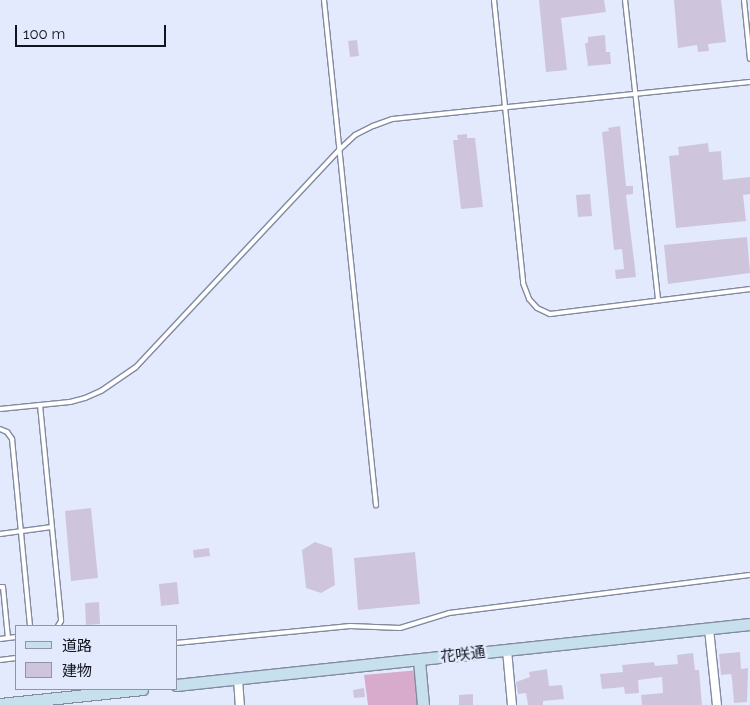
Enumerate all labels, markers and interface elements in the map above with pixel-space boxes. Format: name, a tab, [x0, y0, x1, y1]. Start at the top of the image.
scale bar	[18, 15, 169, 47]
text: 100 m	[23, 25, 65, 43]
legend	[15, 625, 178, 690]
text: 道路	[62, 637, 92, 655]
street label: 花咲通	[440, 643, 486, 667]
text: 建物	[62, 662, 92, 680]

